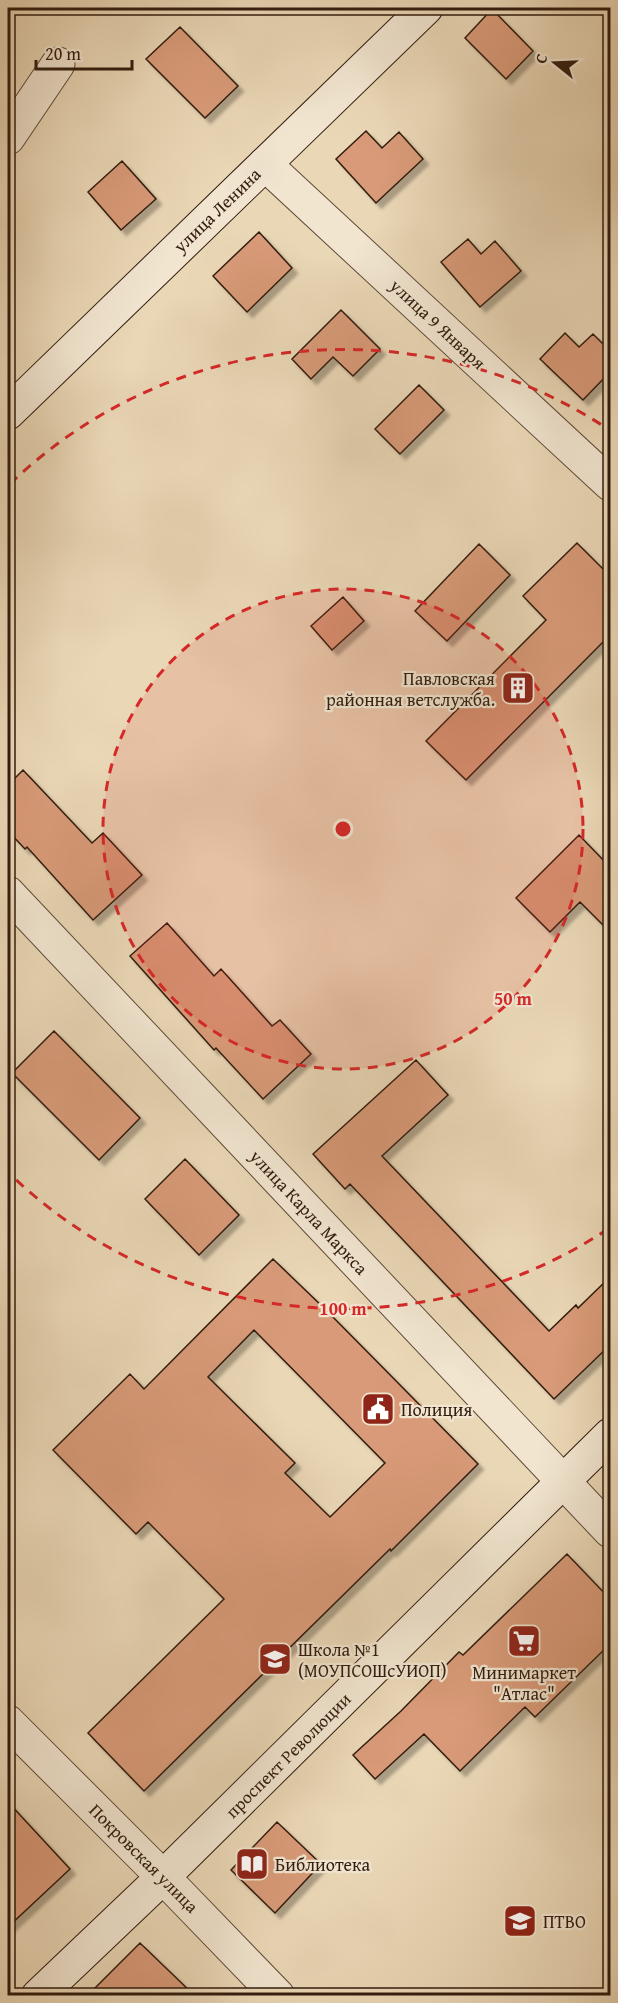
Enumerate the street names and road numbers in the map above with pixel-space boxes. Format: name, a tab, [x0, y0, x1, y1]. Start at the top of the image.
street label: улица Ленина	[166, 161, 267, 260]
street label: улица 9 Января	[383, 272, 492, 376]
street label: улица Карла Маркса	[243, 1143, 375, 1281]
street label: проспект Революции	[219, 1686, 357, 1824]
street label: Покровская улица	[83, 1797, 205, 1919]

